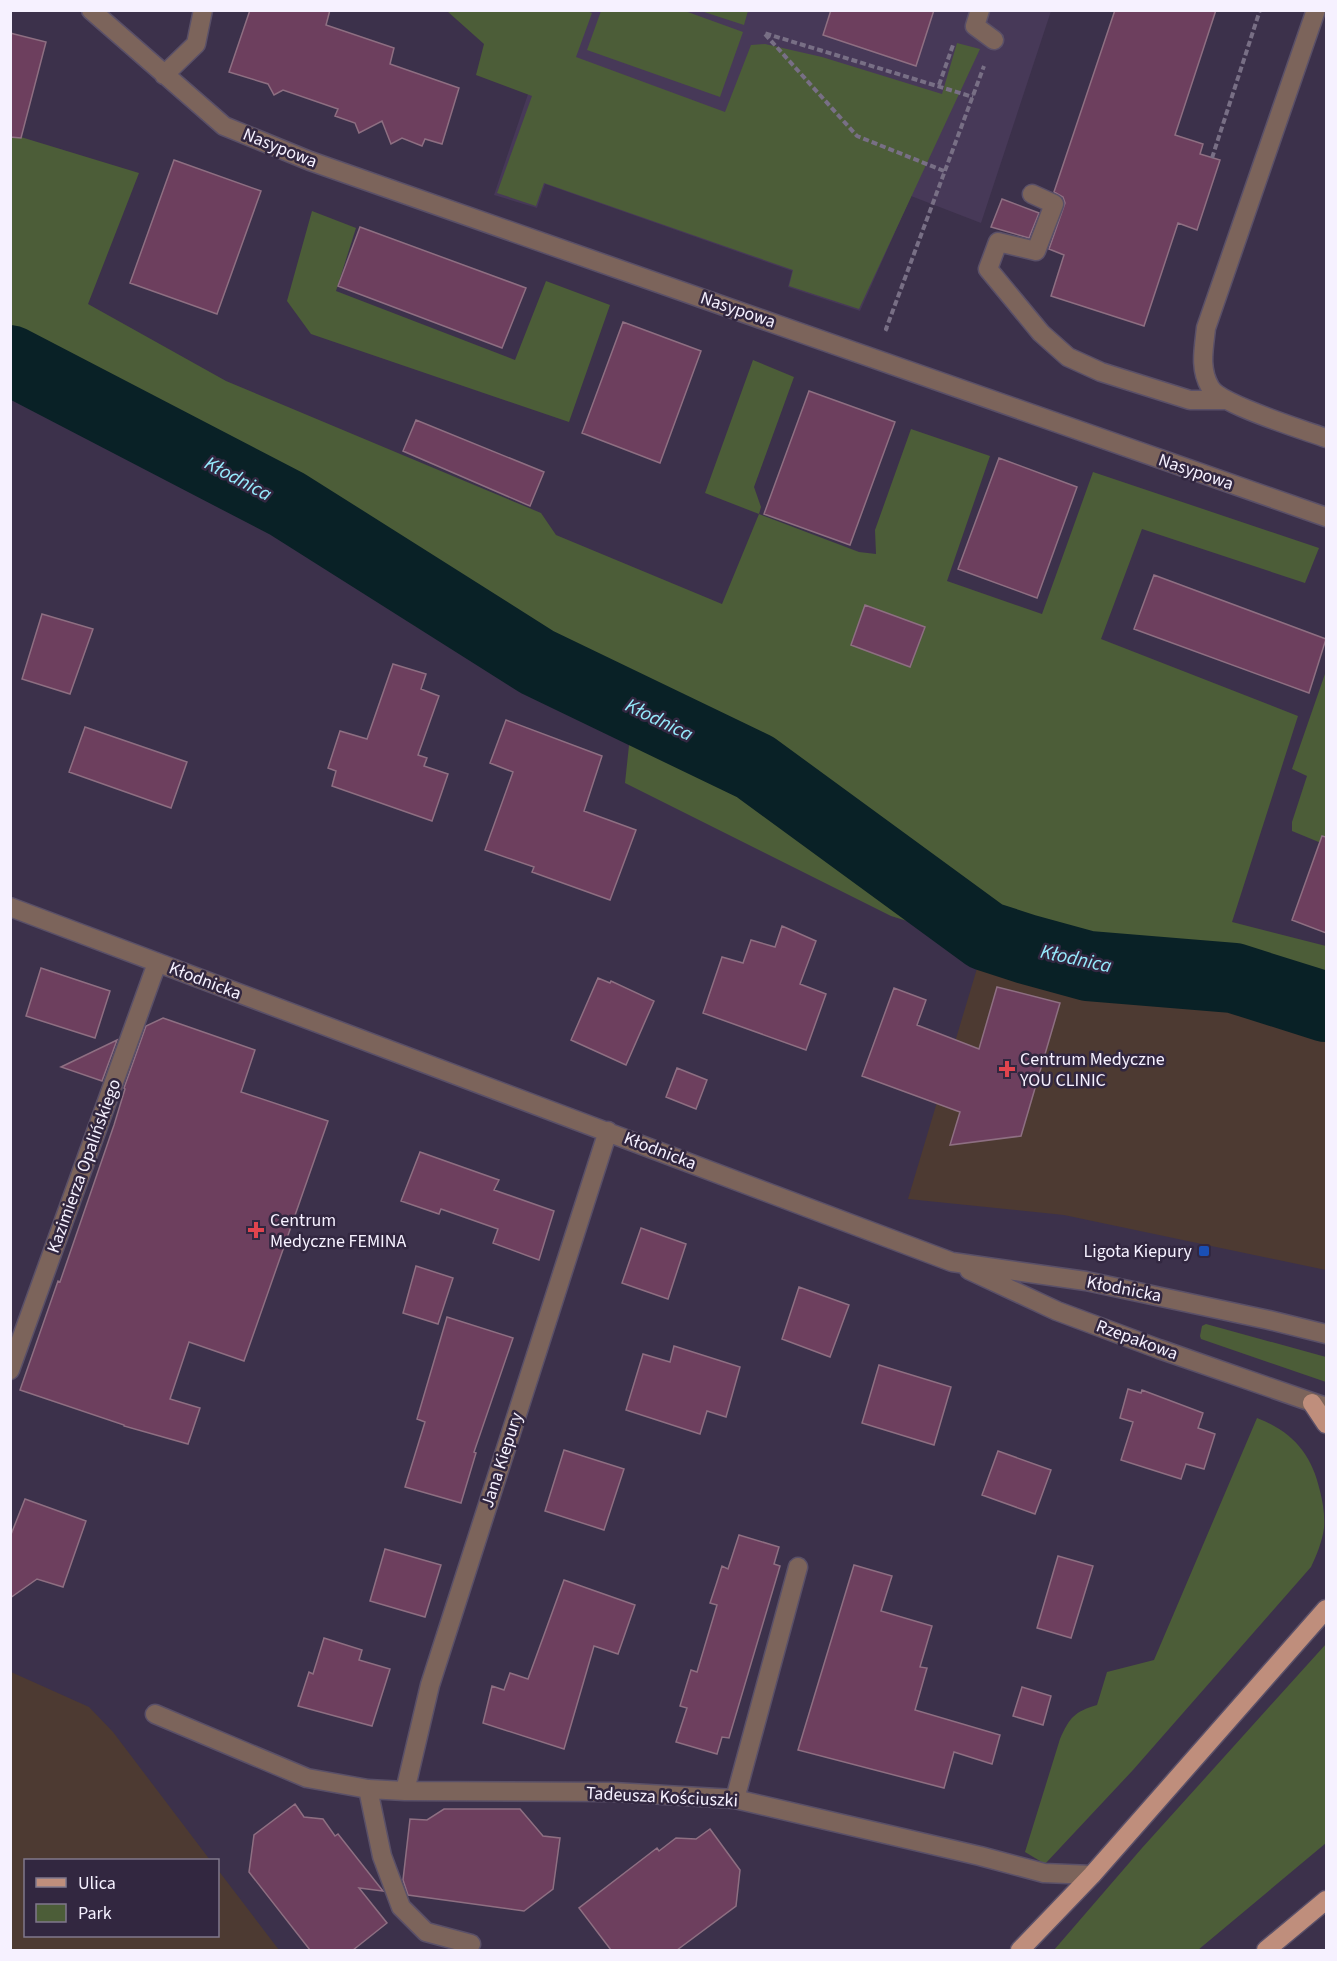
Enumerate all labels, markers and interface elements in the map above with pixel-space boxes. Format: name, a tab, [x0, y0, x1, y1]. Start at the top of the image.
street label: Nasypowa	[239, 122, 321, 174]
street label: Nasypowa	[697, 285, 779, 335]
street label: Nasypowa	[1155, 447, 1237, 497]
water label: Kłodnica	[200, 450, 277, 508]
water label: Kłodnica	[620, 692, 698, 749]
water label: Kłodnica	[1038, 938, 1115, 980]
street label: Kłodnicka	[165, 956, 245, 1006]
place label: Centrum Medyczne YOU CLINIC	[1019, 1047, 1165, 1093]
marker: Centrum Medyczne YOU CLINIC	[998, 1060, 1016, 1078]
street label: Kazimierza Opalińskiego	[41, 1075, 127, 1257]
street label: Kłodnicka	[620, 1126, 700, 1176]
place label: Centrum Medyczne FEMINA	[270, 1208, 406, 1254]
marker: Centrum Medyczne FEMINA	[247, 1221, 265, 1239]
place label: Ligota Kiepury	[1084, 1239, 1193, 1264]
marker: Ligota Kiepury	[1197, 1244, 1211, 1258]
street label: Kłodnicka	[1084, 1269, 1164, 1309]
street label: Rzepakowa	[1093, 1314, 1181, 1366]
street label: Jana Kiepury	[475, 1409, 529, 1511]
street label: Tadeusza Kościuszki	[585, 1781, 739, 1813]
legend	[24, 1859, 219, 1937]
text: Ulica	[78, 1871, 116, 1896]
text: Park	[78, 1901, 112, 1926]

